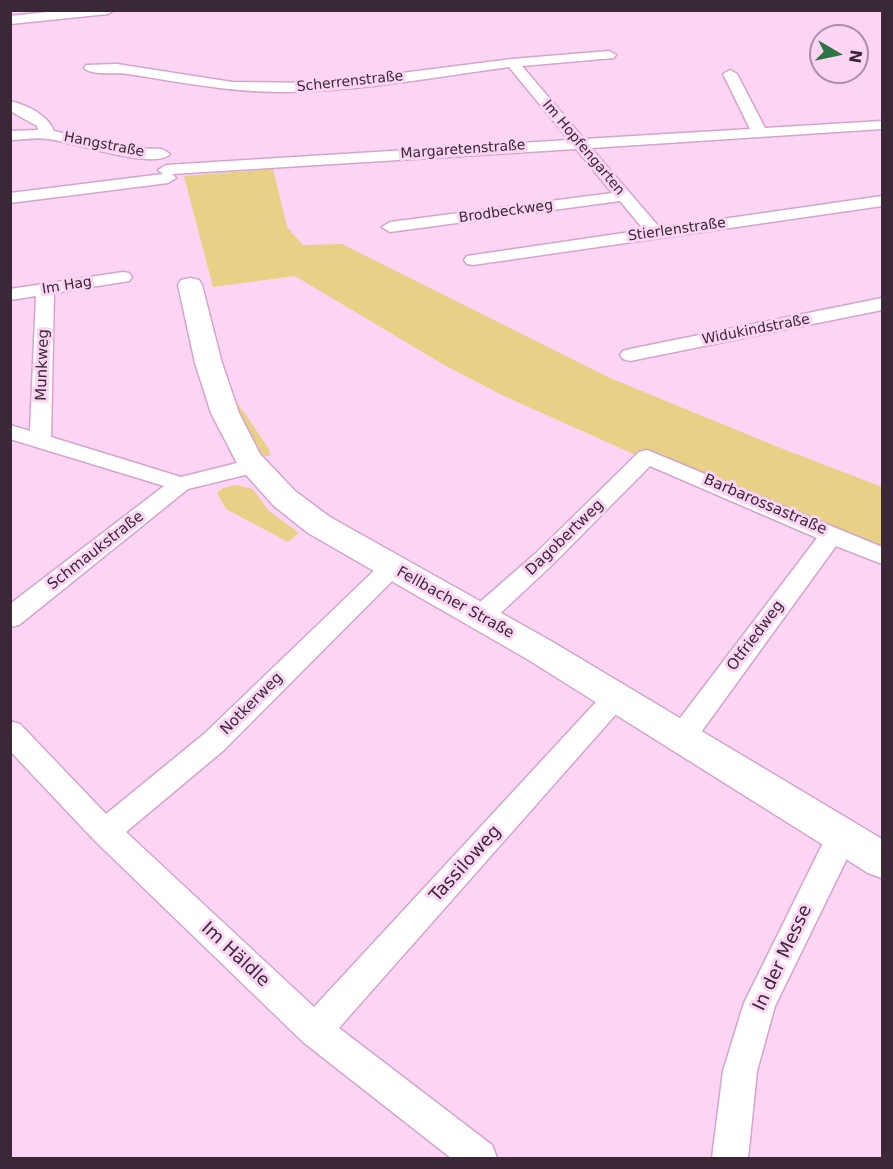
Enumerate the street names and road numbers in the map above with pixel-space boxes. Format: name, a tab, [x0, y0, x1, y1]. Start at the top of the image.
street label: Scherrenstraße	[296, 68, 404, 96]
street label: Im Hopfengarten	[538, 97, 628, 199]
street label: Hangstraße	[62, 129, 146, 161]
street label: Margaretenstraße	[400, 137, 526, 163]
street label: Brodbeckweg	[458, 197, 554, 227]
street label: Stierlenstraße	[627, 215, 727, 245]
street label: Im Hag	[41, 274, 93, 298]
street label: Widukindstraße	[701, 311, 811, 349]
street label: Munkweg	[33, 329, 53, 401]
street label: Barbarossastraße	[701, 471, 829, 539]
street label: Dagobertweg	[522, 496, 608, 580]
street label: Schmaukstraße	[44, 508, 148, 594]
street label: Fellbacher Straße	[393, 563, 517, 643]
street label: Otfriedweg	[724, 597, 788, 675]
street label: Notkerweg	[217, 669, 287, 739]
street label: Tassiloweg	[426, 821, 506, 907]
street label: In der Messe	[749, 902, 817, 1014]
street label: Im Häldle	[196, 918, 274, 992]

